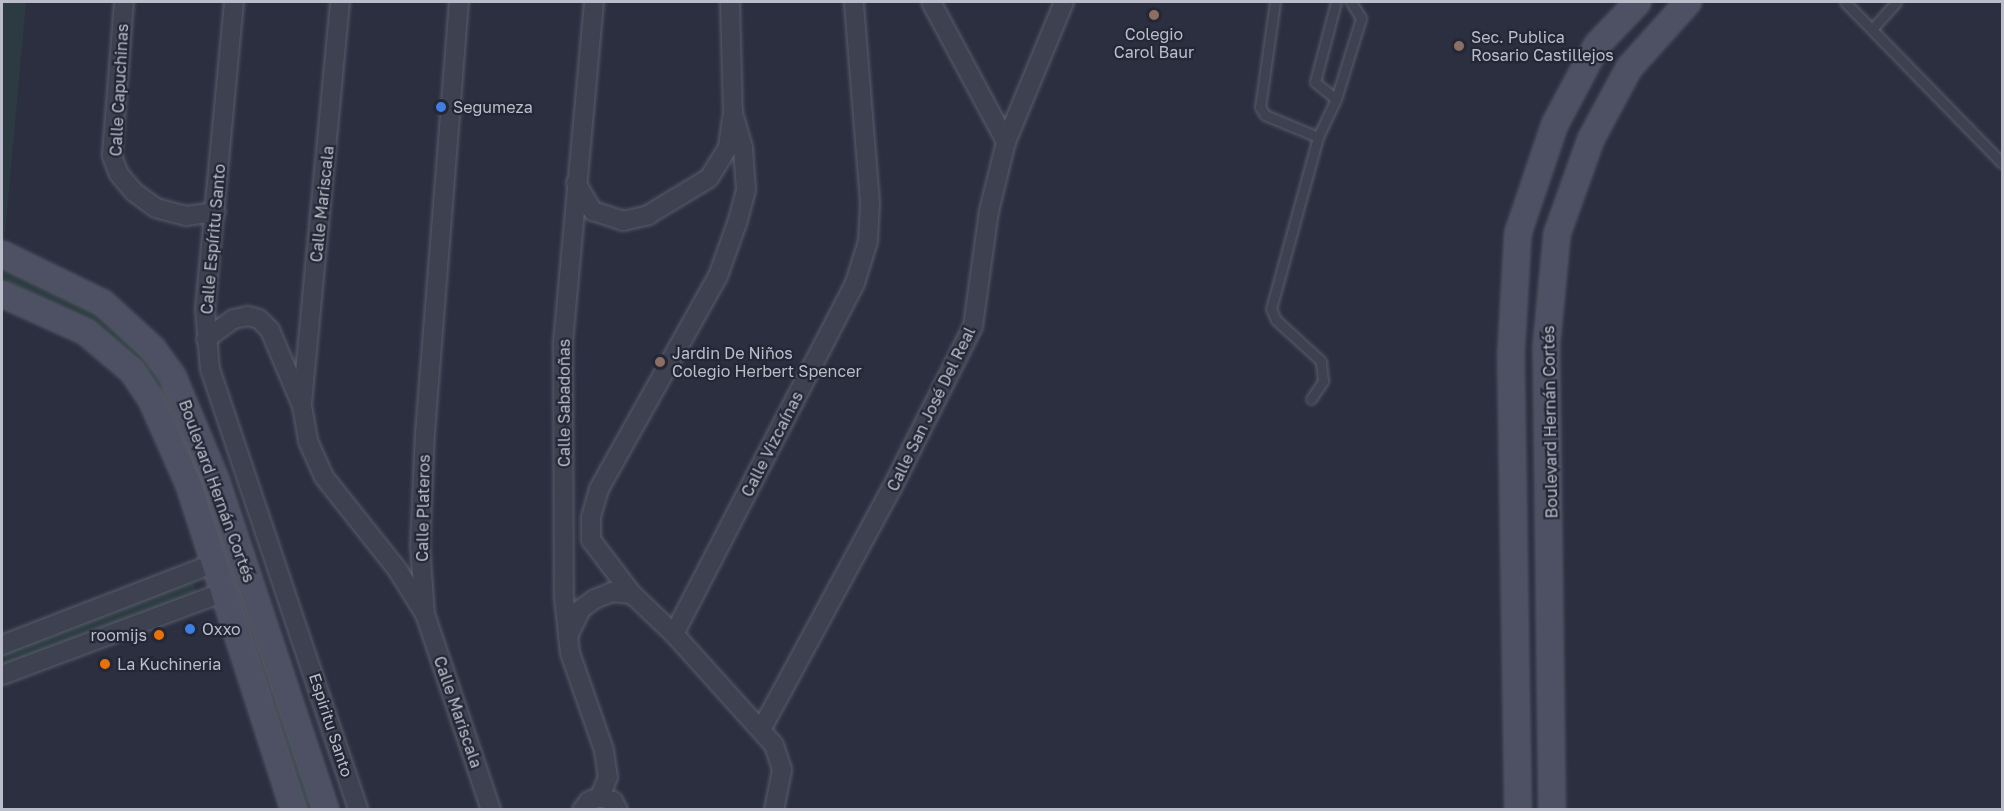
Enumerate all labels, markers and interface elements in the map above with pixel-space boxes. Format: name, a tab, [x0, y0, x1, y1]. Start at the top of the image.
marker: Colegio Carol Baur	[1147, 8, 1161, 22]
street label: Calle Capuchinas	[106, 23, 132, 157]
place label: Colegio Carol Baur	[1114, 24, 1194, 62]
place label: Sec. Publica Rosario Castillejos	[1471, 27, 1614, 65]
marker: Sec. Publica Rosario Castillejos	[1452, 39, 1466, 53]
place label: Segumeza	[453, 97, 533, 117]
marker: Segumeza	[434, 100, 448, 114]
street label: Calle Mariscala	[306, 145, 338, 263]
street label: Calle Espíritu Santo	[197, 163, 229, 315]
street label: Calle San José Del Real	[883, 324, 979, 494]
street label: Boulevard Hernán Cortés	[1539, 325, 1561, 519]
street label: Calle Sabadoñas	[554, 339, 574, 467]
place label: Jardin De Niños Colegio Herbert Spencer	[672, 343, 862, 381]
marker: Jardin De Niños Colegio Herbert Spencer	[653, 355, 667, 369]
street label: Calle Vizcaínas	[737, 388, 807, 500]
street label: Boulevard Hernán Cortés	[175, 397, 259, 585]
street label: Calle Plateros	[412, 454, 434, 562]
place label: Oxxo	[202, 619, 241, 639]
marker: Oxxo	[183, 622, 197, 636]
place label: roomijs	[91, 625, 147, 645]
marker: roomijs	[152, 628, 166, 642]
place label: La Kuchineria	[117, 654, 221, 674]
street label: Calle Mariscala	[430, 654, 486, 770]
marker: La Kuchineria	[98, 657, 112, 671]
street label: Espiritu Santo	[305, 671, 357, 779]

